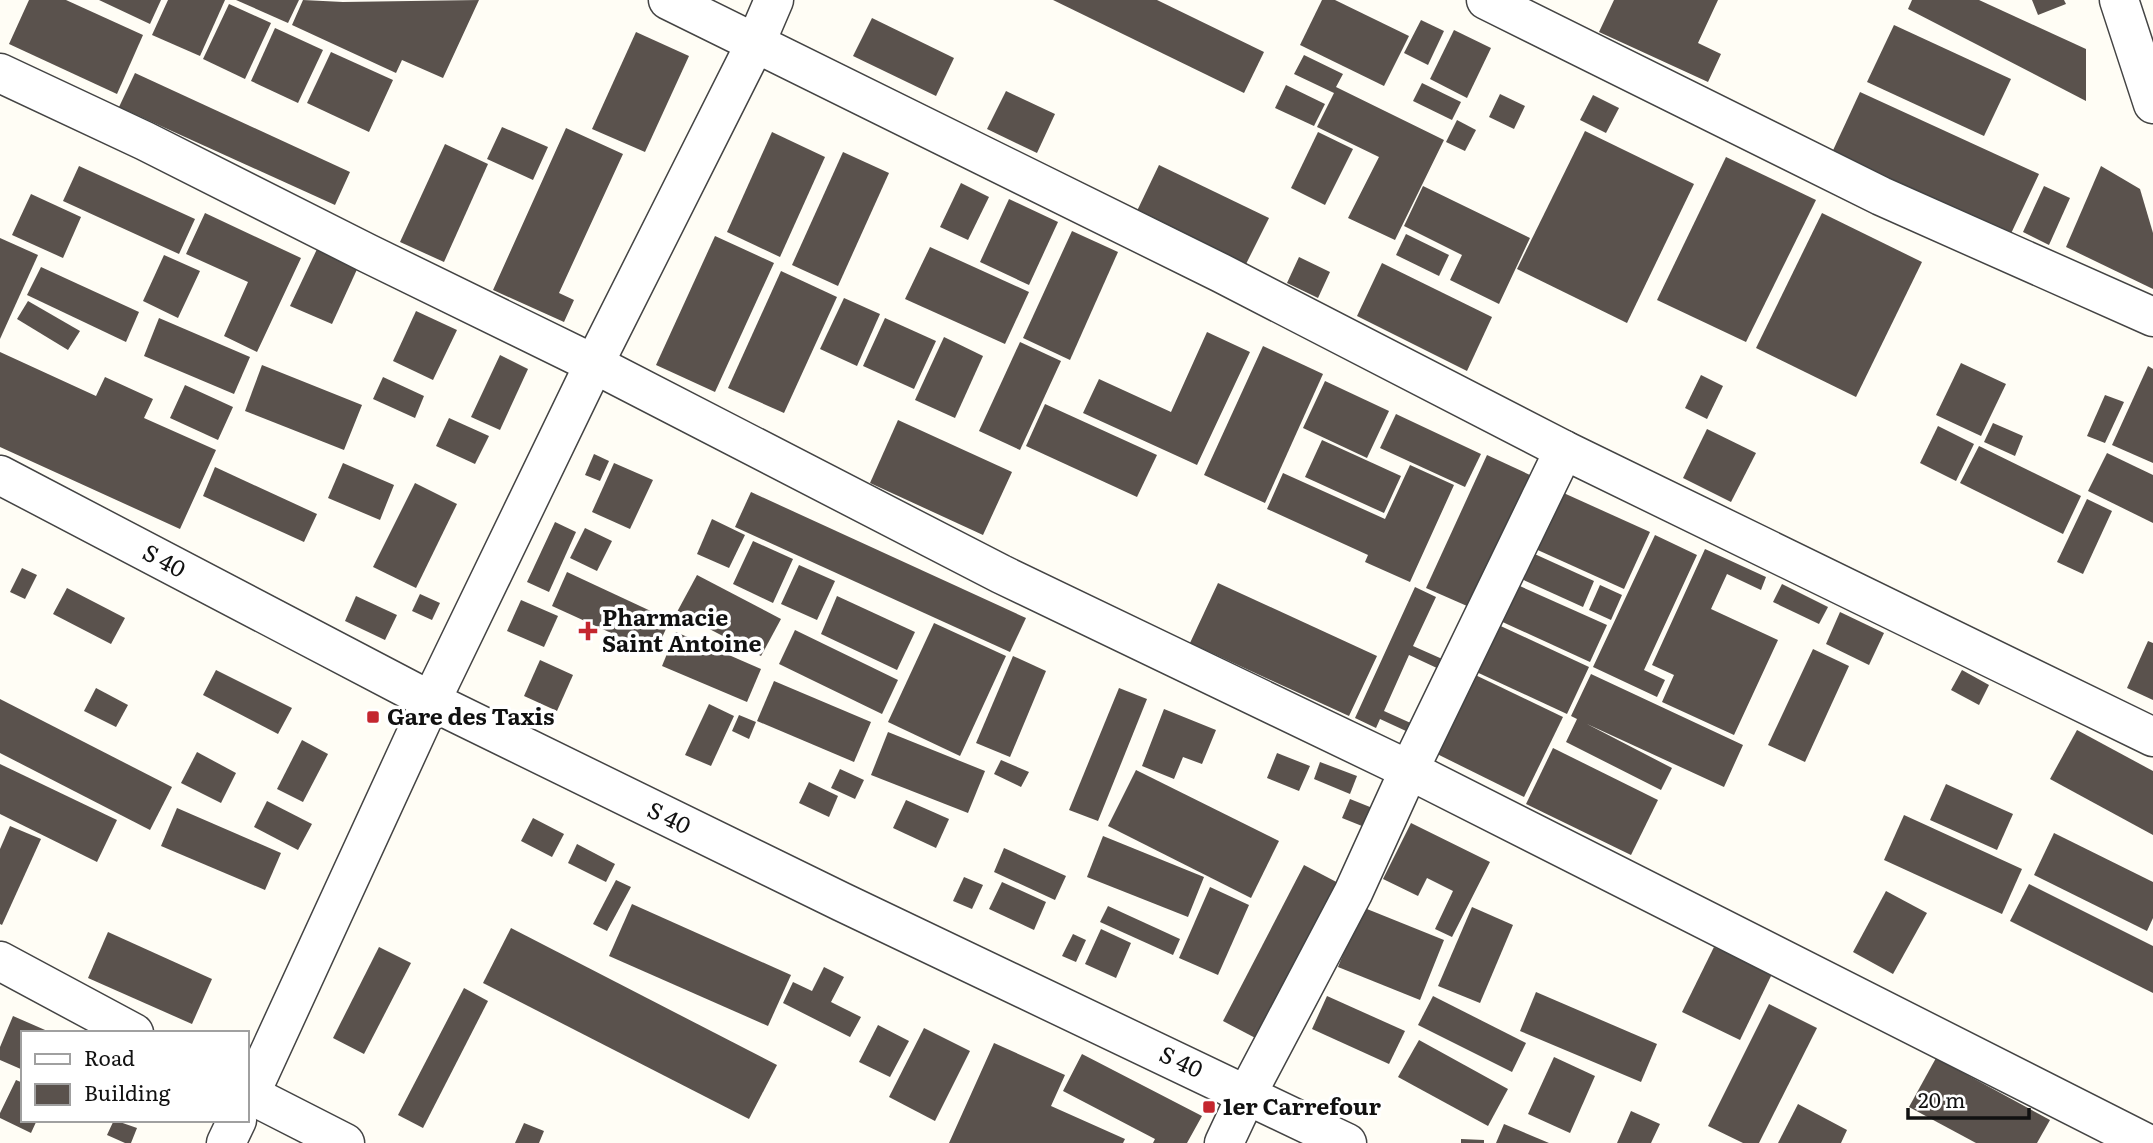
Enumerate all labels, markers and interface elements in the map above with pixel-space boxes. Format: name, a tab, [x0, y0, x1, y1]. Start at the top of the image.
street label: S 40	[137, 534, 192, 585]
place label: Pharmacie Saint Antoine	[602, 599, 762, 659]
marker: Pharmacie Saint Antoine	[580, 623, 596, 639]
place label: Gare des Taxis	[387, 698, 554, 732]
marker: Gare des Taxis	[365, 709, 381, 725]
street label: S 40	[643, 791, 697, 841]
legend	[21, 1031, 248, 1122]
street label: S 40	[1155, 1035, 1209, 1085]
text: Road	[84, 1041, 135, 1072]
text: Building	[84, 1076, 171, 1107]
scale bar	[1908, 1076, 2029, 1120]
text: 20 m	[1918, 1083, 1965, 1114]
place label: 1er Carrefour	[1223, 1088, 1381, 1122]
marker: 1er Carrefour	[1201, 1099, 1217, 1115]

